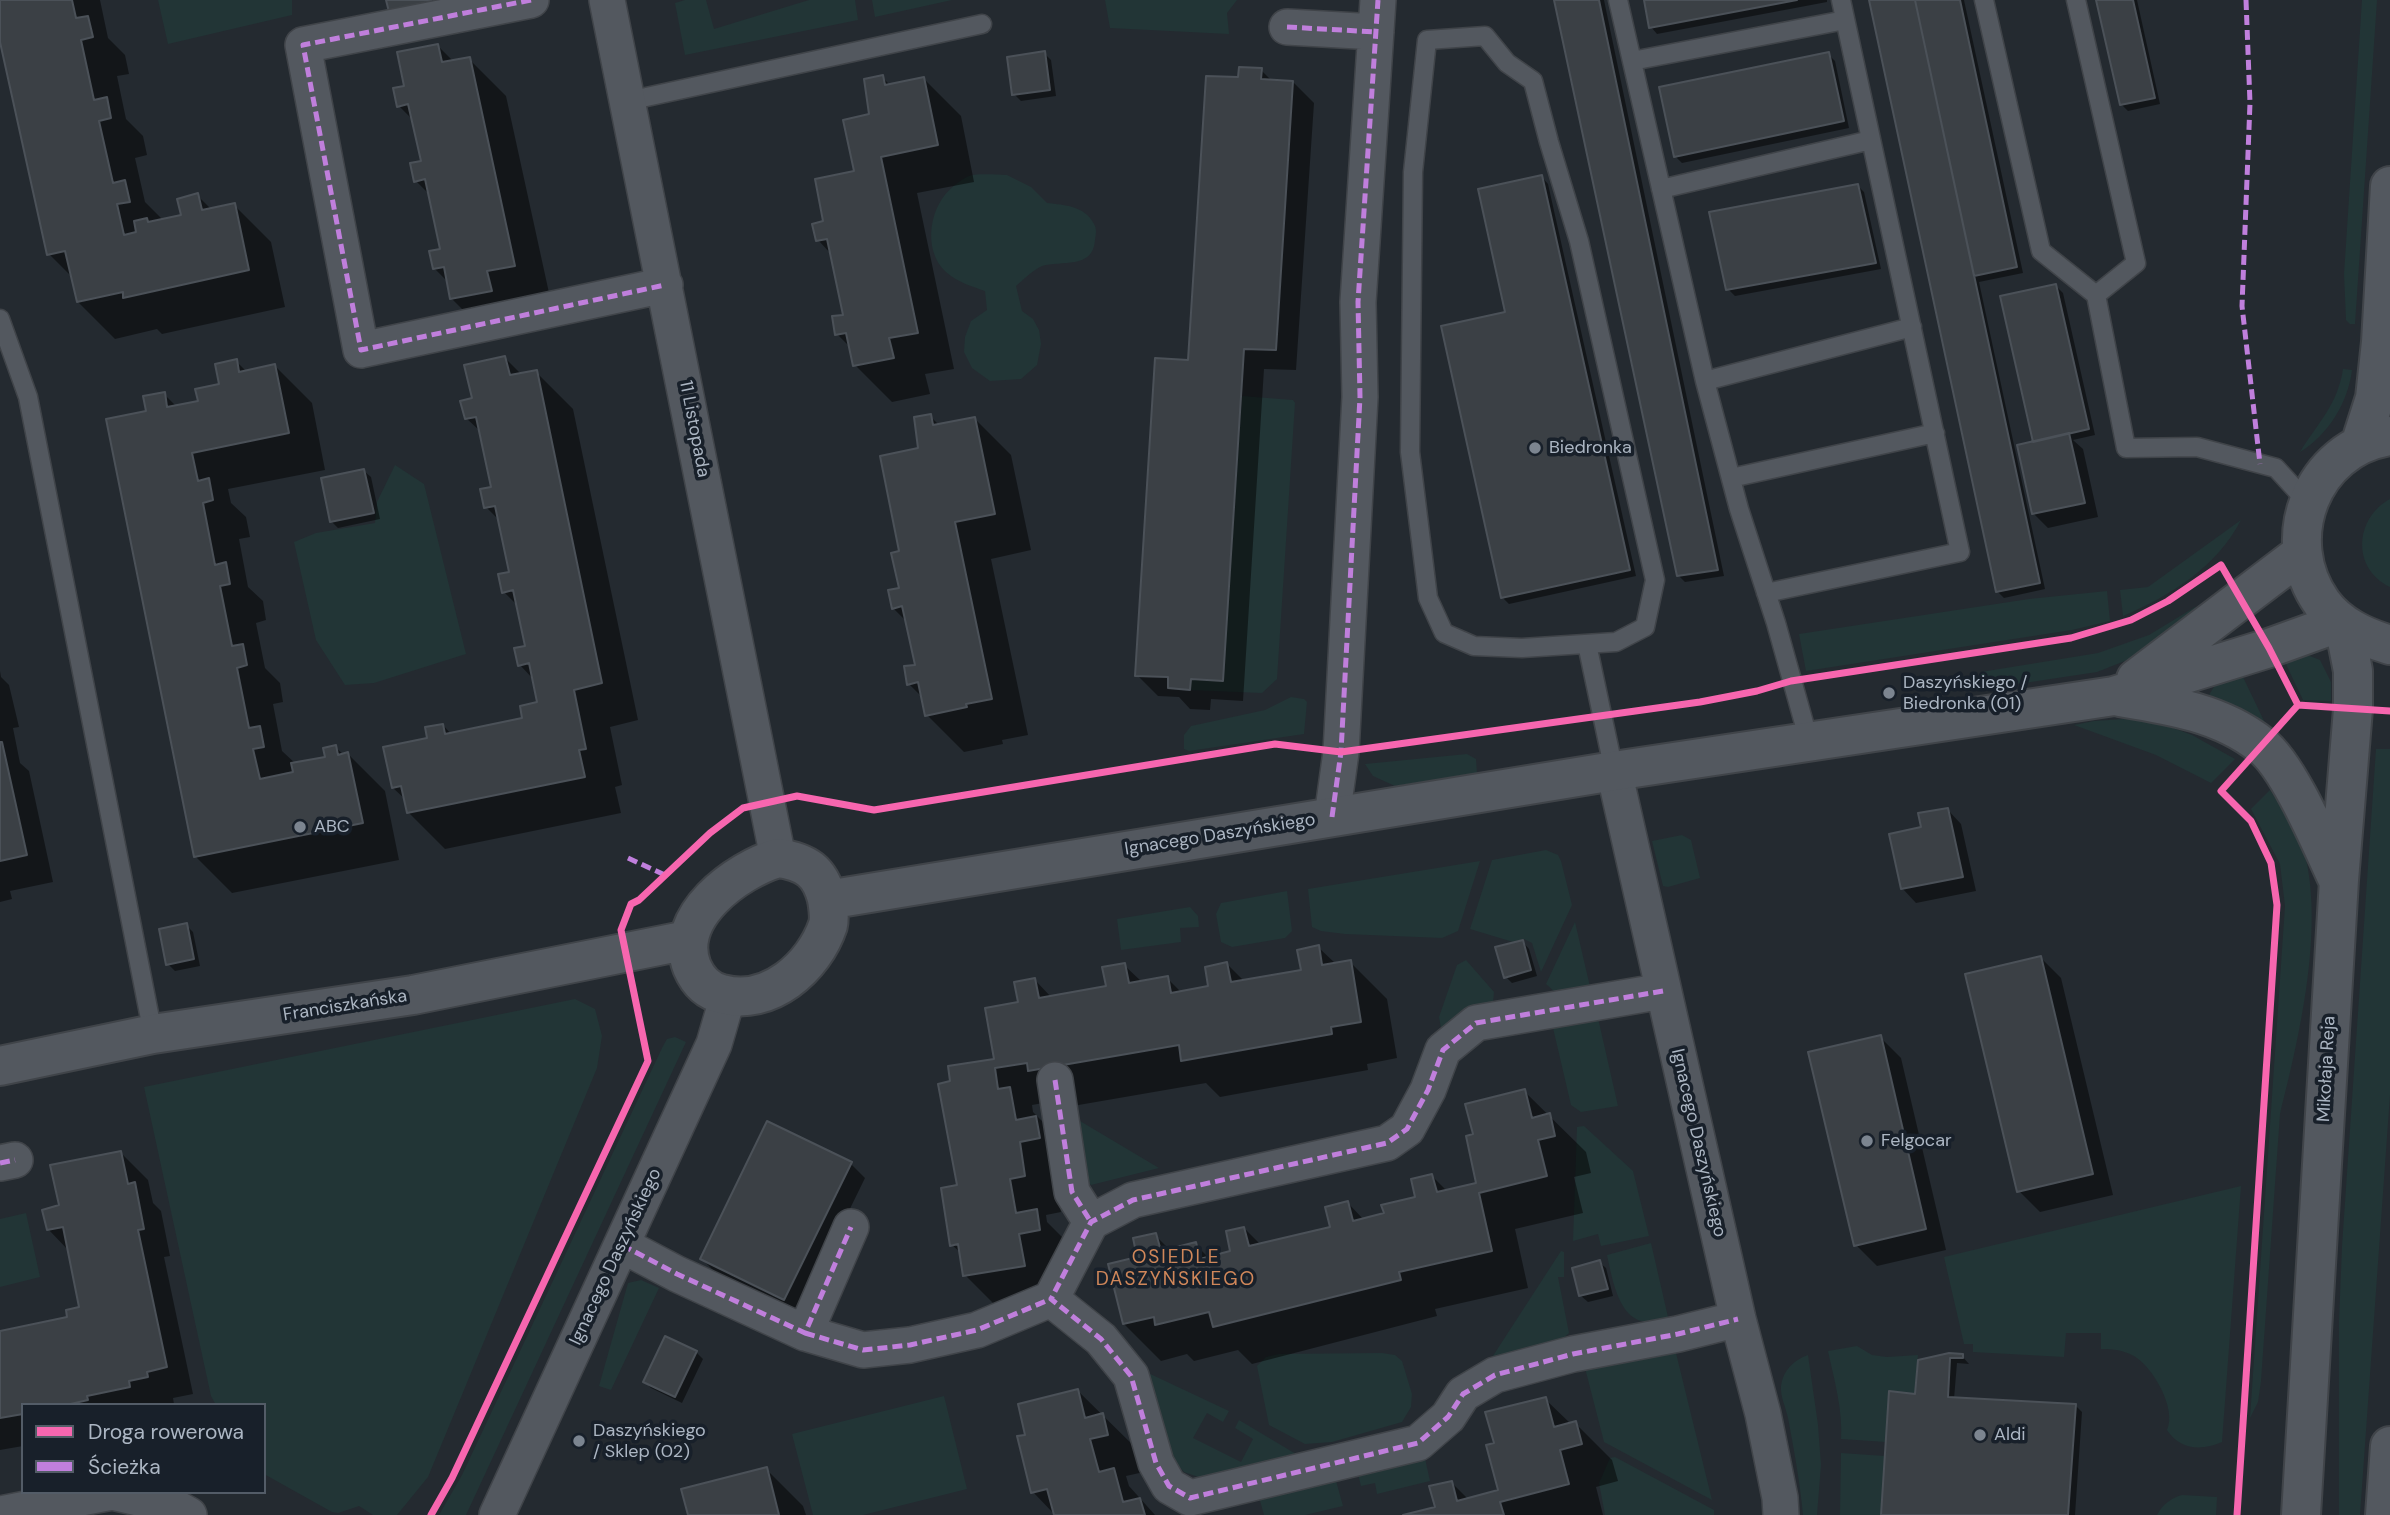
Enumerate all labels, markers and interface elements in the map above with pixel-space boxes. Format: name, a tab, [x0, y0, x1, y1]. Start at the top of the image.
street label: 11 Listopada	[674, 379, 714, 479]
place label: Biedronka	[1549, 437, 1632, 459]
marker: Biedronka	[1527, 440, 1543, 456]
place label: Daszyńskiego / Biedronka (01)	[1903, 672, 2028, 714]
marker: Daszyńskiego / Biedronka (01)	[1881, 685, 1897, 701]
street label: Ignacego Daszyńskiego	[1123, 809, 1317, 861]
place label: ABC	[314, 816, 350, 838]
marker: ABC	[292, 819, 308, 835]
street label: Franciszkańska	[281, 986, 409, 1026]
street label: Mikołaja Reja	[2313, 1015, 2341, 1123]
street label: Ignacego Daszyńskiego	[1666, 1047, 1730, 1239]
place label: Felgocar	[1881, 1130, 1952, 1152]
marker: Felgocar	[1859, 1133, 1875, 1149]
street label: Ignacego Daszyńskiego	[565, 1165, 667, 1349]
district label: OSIEDLE DASZYŃSKIEGO	[1097, 1247, 1255, 1291]
legend	[21, 1403, 266, 1494]
text: Droga rowerowa	[88, 1418, 244, 1446]
place label: Daszyńskiego / Sklep (02)	[593, 1420, 706, 1462]
place label: Aldi	[1994, 1424, 2026, 1446]
marker: Aldi	[1972, 1427, 1988, 1443]
marker: Daszyńskiego / Sklep (02)	[571, 1433, 587, 1449]
text: Ścieżka	[88, 1453, 161, 1481]

